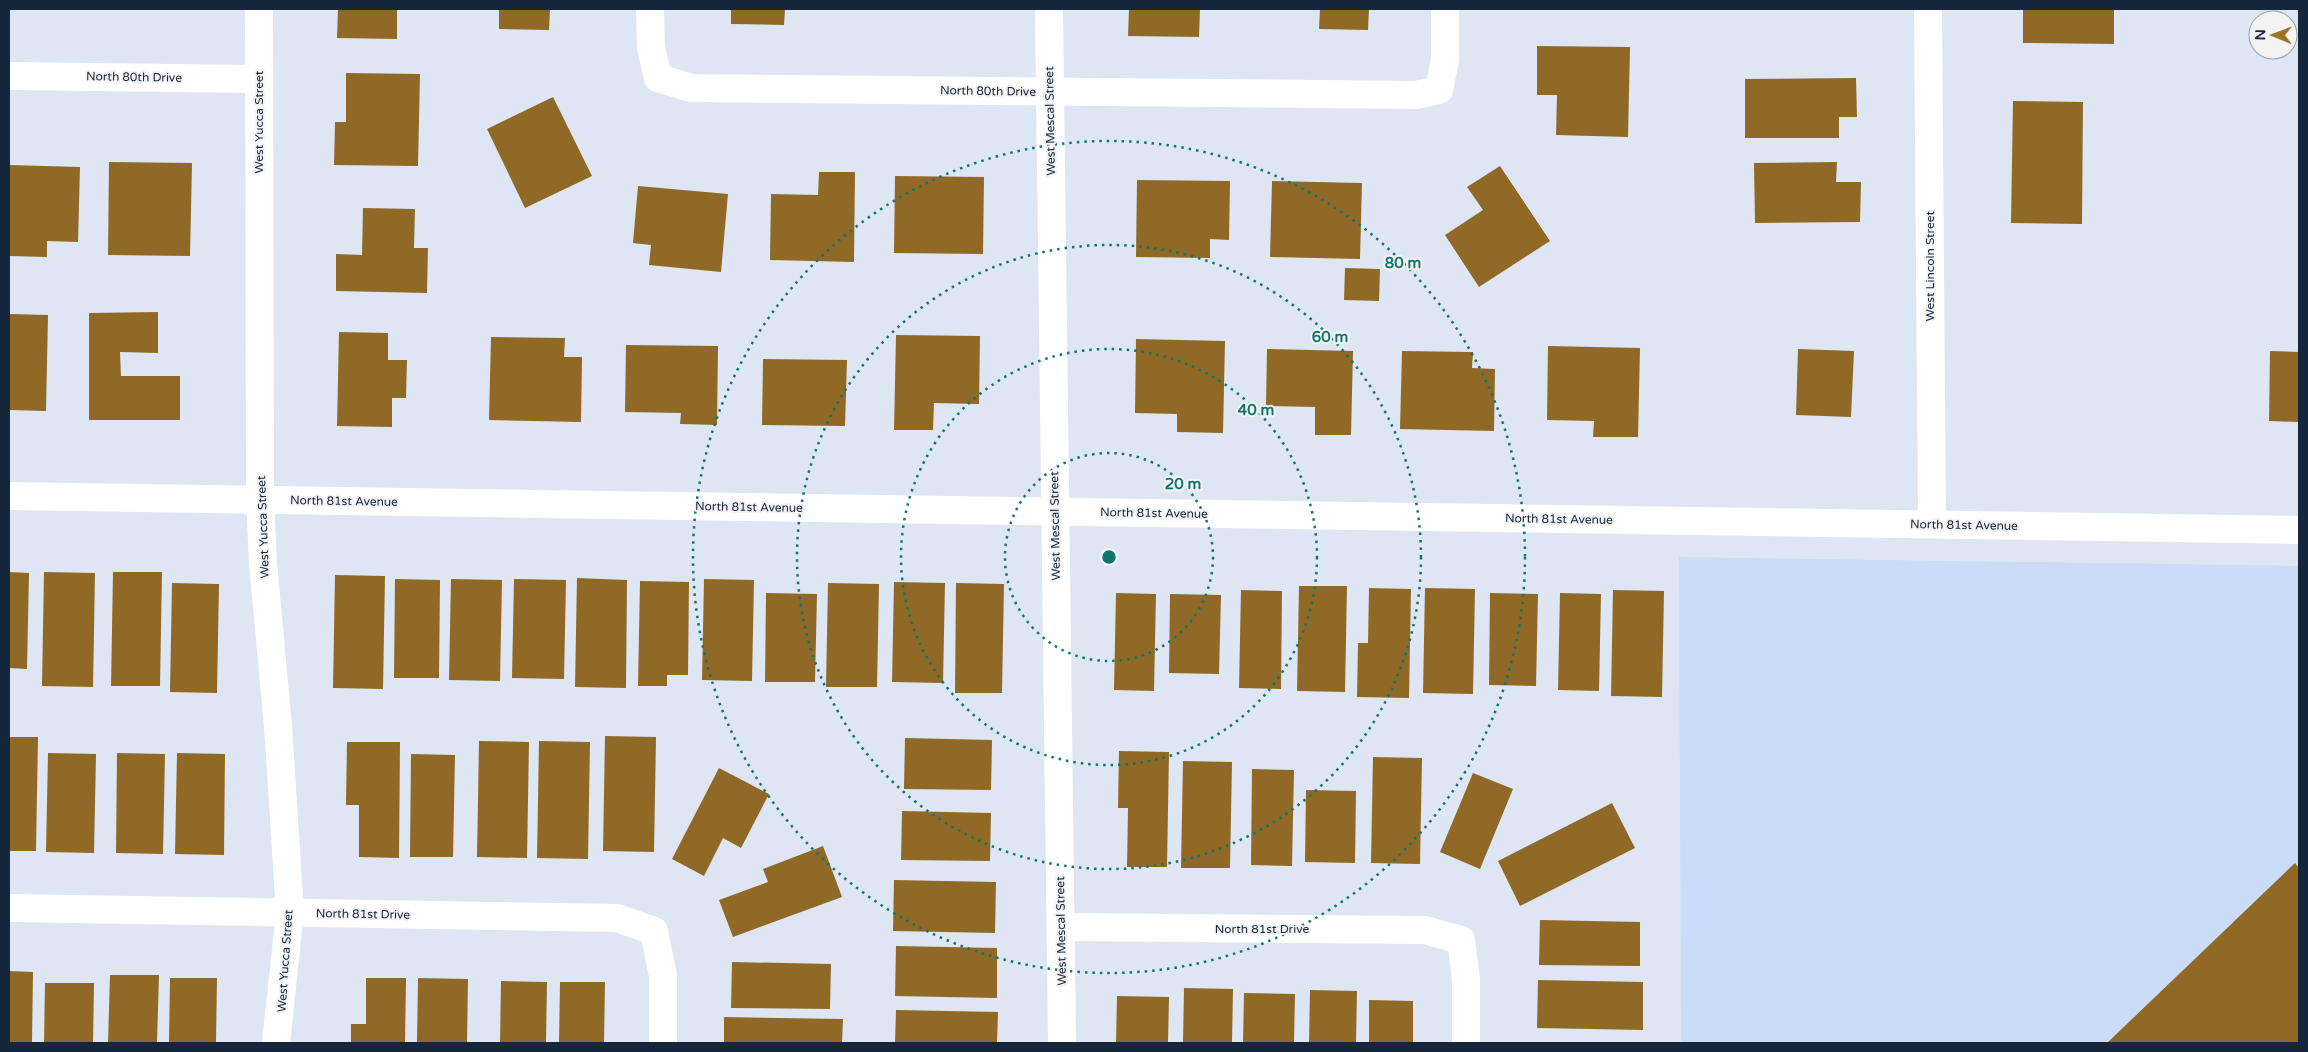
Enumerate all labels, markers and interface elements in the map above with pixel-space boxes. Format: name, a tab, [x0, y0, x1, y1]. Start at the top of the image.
north arrow	[2248, 10, 2298, 60]
text: N	[2252, 29, 2269, 41]
street label: West Mescal Street	[1042, 66, 1058, 176]
street label: North 80th Drive	[86, 69, 182, 85]
street label: West Yucca Street	[252, 70, 266, 173]
street label: North 80th Drive	[940, 83, 1036, 99]
street label: West Lincoln Street	[1923, 210, 1937, 321]
text: 80 m	[1385, 254, 1421, 272]
text: 60 m	[1312, 328, 1348, 346]
text: 40 m	[1238, 401, 1274, 419]
street label: West Mescal Street	[1047, 471, 1063, 581]
street label: West Yucca Street	[254, 475, 272, 579]
text: 20 m	[1165, 475, 1201, 493]
street label: North 81st Avenue	[290, 493, 398, 509]
street label: North 81st Avenue	[695, 499, 803, 515]
street label: North 81st Avenue	[1100, 505, 1208, 521]
street label: North 81st Avenue	[1505, 511, 1613, 527]
street label: North 81st Avenue	[1910, 517, 2018, 533]
centre of rings	[1100, 548, 1118, 566]
street label: West Mescal Street	[1053, 876, 1069, 986]
street label: North 81st Drive	[316, 906, 411, 922]
street label: West Yucca Street	[274, 909, 296, 1013]
street label: North 81st Drive	[1215, 922, 1309, 936]

